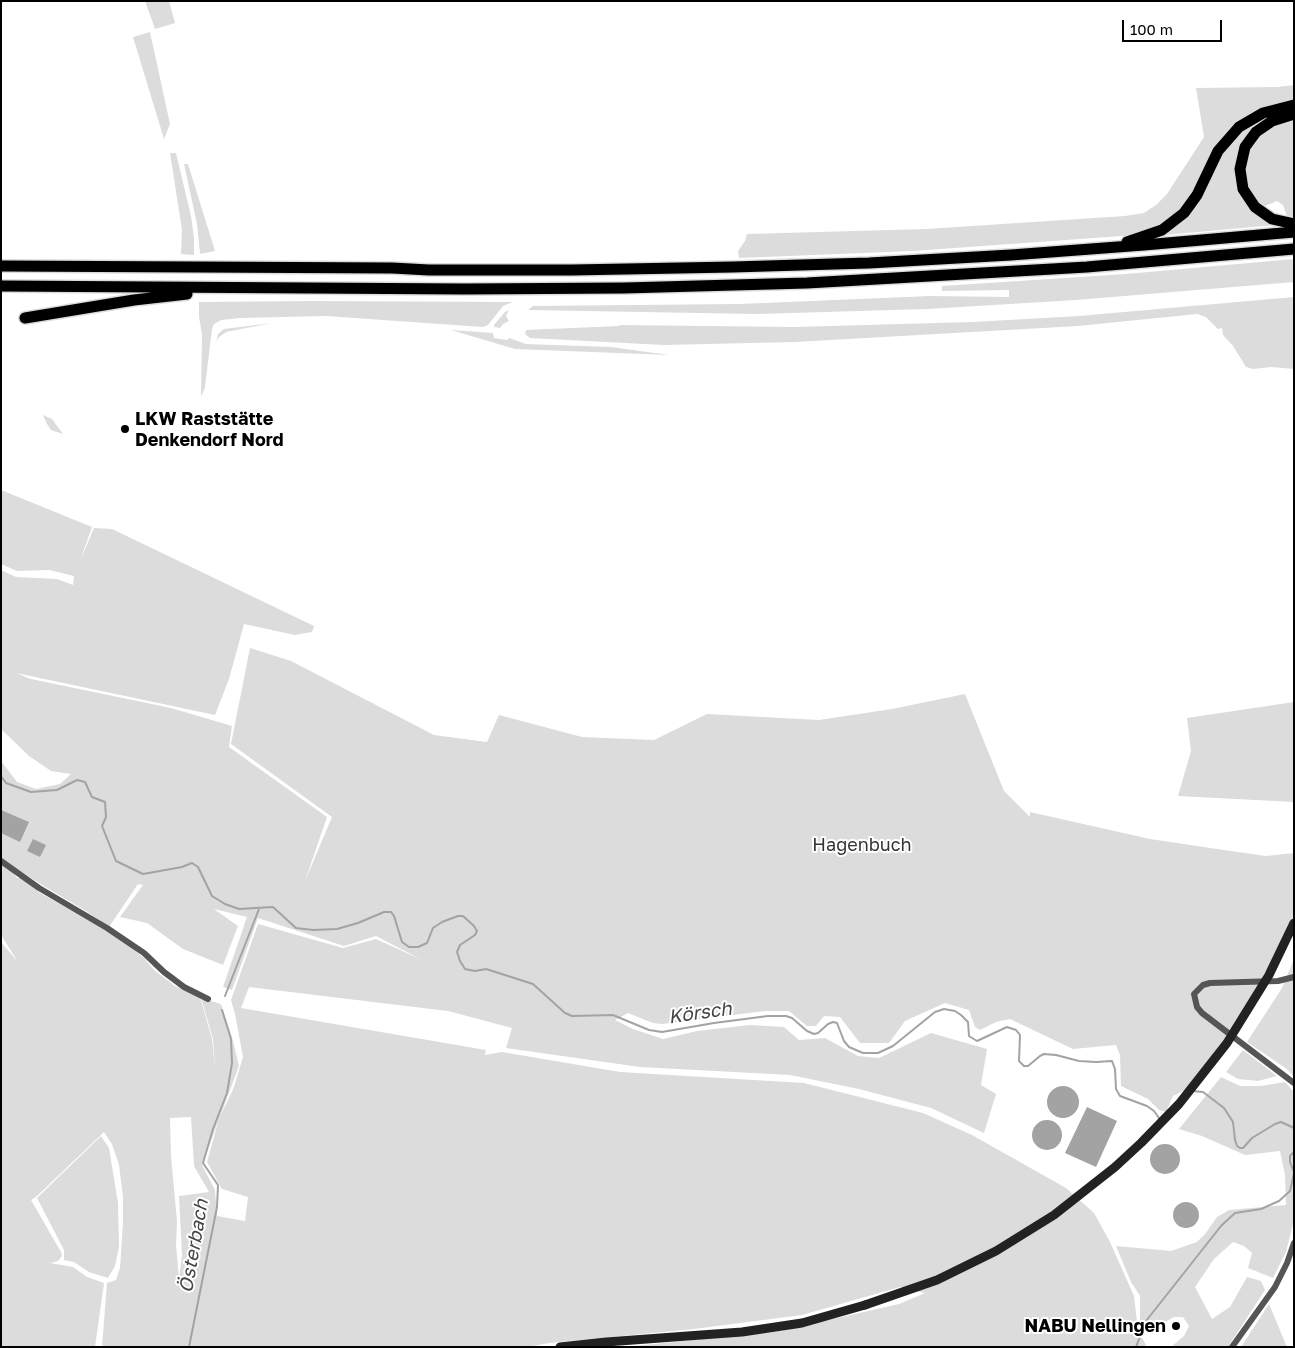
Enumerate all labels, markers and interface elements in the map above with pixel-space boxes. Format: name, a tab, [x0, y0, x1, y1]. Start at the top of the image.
scale bar	[1125, 10, 1225, 42]
text: 100 m	[1130, 20, 1173, 38]
place label: LKW Raststätte Denkendorf Nord	[135, 408, 284, 450]
marker: LKW Raststätte Denkendorf Nord	[119, 423, 131, 435]
park label: Hagenbuch	[812, 834, 912, 856]
water label: Körsch	[667, 997, 733, 1029]
water label: Österbach	[175, 1197, 213, 1295]
place label: NABU Nellingen	[1024, 1315, 1166, 1337]
marker: NABU Nellingen	[1170, 1320, 1182, 1332]

